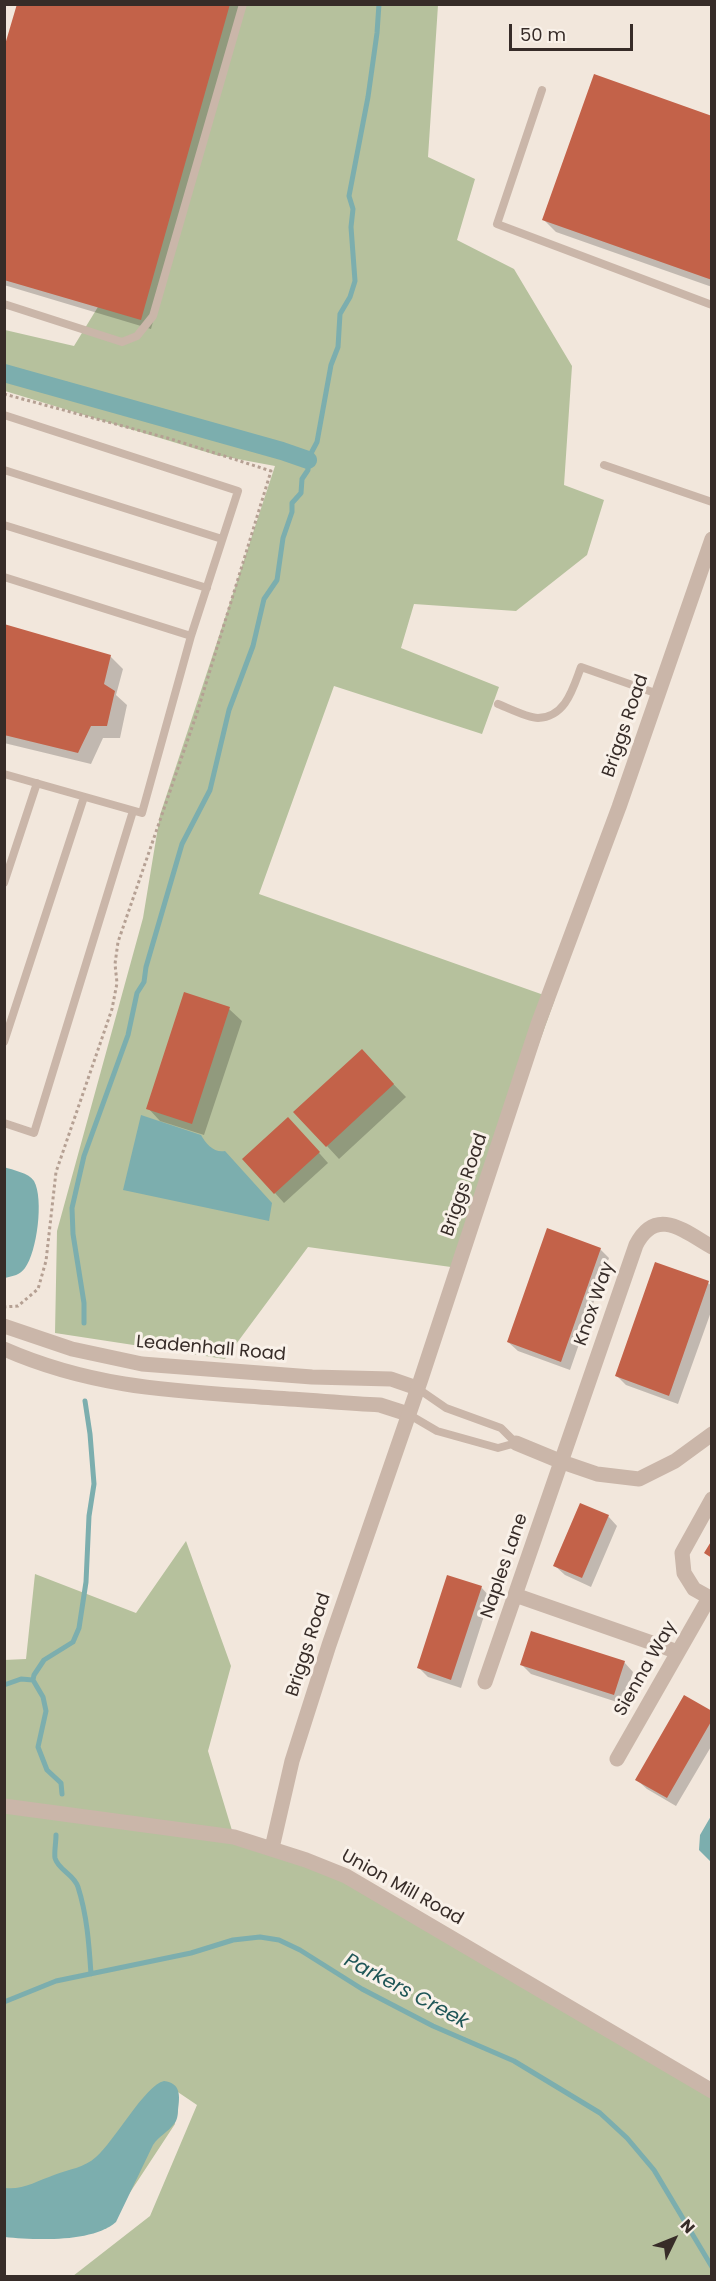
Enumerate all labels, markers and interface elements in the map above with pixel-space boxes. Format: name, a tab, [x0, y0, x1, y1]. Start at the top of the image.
scale bar	[512, 12, 636, 50]
text: 50 m	[520, 22, 566, 47]
street label: Briggs Road	[598, 672, 654, 780]
street label: Briggs Road	[437, 1131, 493, 1239]
street label: Knox Way	[571, 1259, 619, 1349]
street label: Leadenhall Road	[135, 1332, 287, 1366]
street label: Naples Lane	[477, 1511, 533, 1621]
street label: Briggs Road	[282, 1591, 336, 1699]
street label: Sienna Way	[610, 1618, 682, 1720]
street label: Union Mill Road	[337, 1846, 467, 1930]
water label: Parkers Creek	[340, 1949, 472, 2035]
north arrow	[644, 2209, 704, 2269]
text: N	[675, 2214, 700, 2239]

